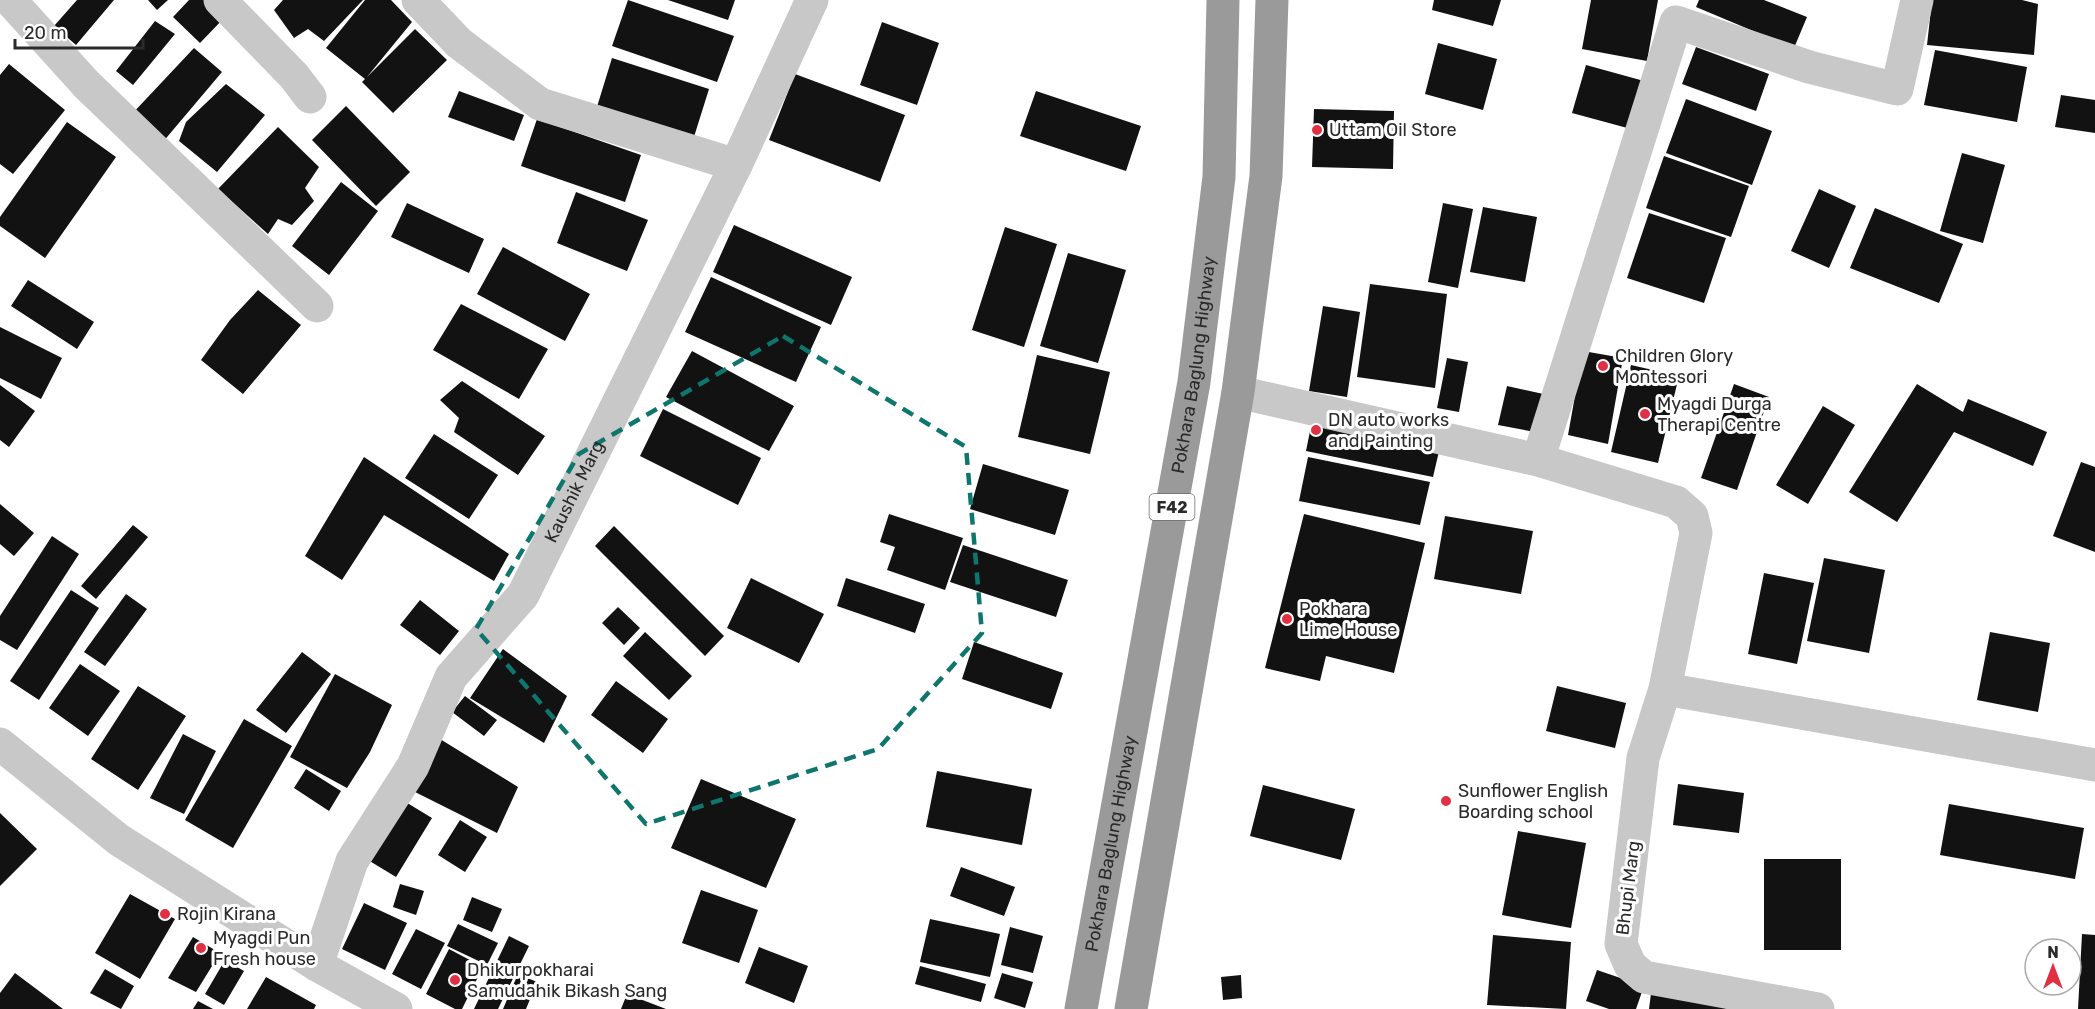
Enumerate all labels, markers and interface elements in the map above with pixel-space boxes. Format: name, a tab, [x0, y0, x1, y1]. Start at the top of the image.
scale bar	[15, 12, 142, 50]
text: 20 m	[24, 22, 66, 44]
place label: Uttam Oil Store	[1329, 119, 1457, 141]
marker: Uttam Oil Store	[1310, 123, 1324, 137]
street label: Pokhara Baglung Highway	[1167, 255, 1220, 475]
place label: Children Glory Montessori	[1615, 345, 1733, 388]
marker: Children Glory Montessori	[1596, 359, 1610, 373]
place label: Myagdi Durga Therapi Centre	[1657, 393, 1781, 436]
marker: Myagdi Durga Therapi Centre	[1638, 407, 1652, 421]
place label: DN auto works and Painting	[1328, 409, 1449, 452]
marker: DN auto works and Painting	[1309, 423, 1323, 437]
street label: Kaushik Marg	[540, 437, 609, 546]
road number: F42	[1150, 494, 1194, 520]
place label: Pokhara Lime House	[1299, 598, 1397, 641]
marker: Pokhara Lime House	[1280, 612, 1294, 626]
street label: Pokhara Baglung Highway	[1080, 734, 1141, 954]
place label: Sunflower English Boarding school	[1458, 780, 1608, 823]
marker: Sunflower English Boarding school	[1439, 794, 1453, 808]
street label: Bhupi Marg	[1611, 840, 1645, 936]
place label: Rojin Kirana	[177, 903, 276, 925]
marker: Rojin Kirana	[158, 907, 172, 921]
place label: Myagdi Pun Fresh house	[213, 927, 316, 970]
north arrow	[2023, 937, 2083, 997]
marker: Myagdi Pun Fresh house	[194, 941, 208, 955]
text: N	[2047, 943, 2059, 962]
place label: Dhikurpokharai Samudahik Bikash Sang	[467, 959, 667, 1002]
marker: Dhikurpokharai Samudahik Bikash Sang	[448, 973, 462, 987]

